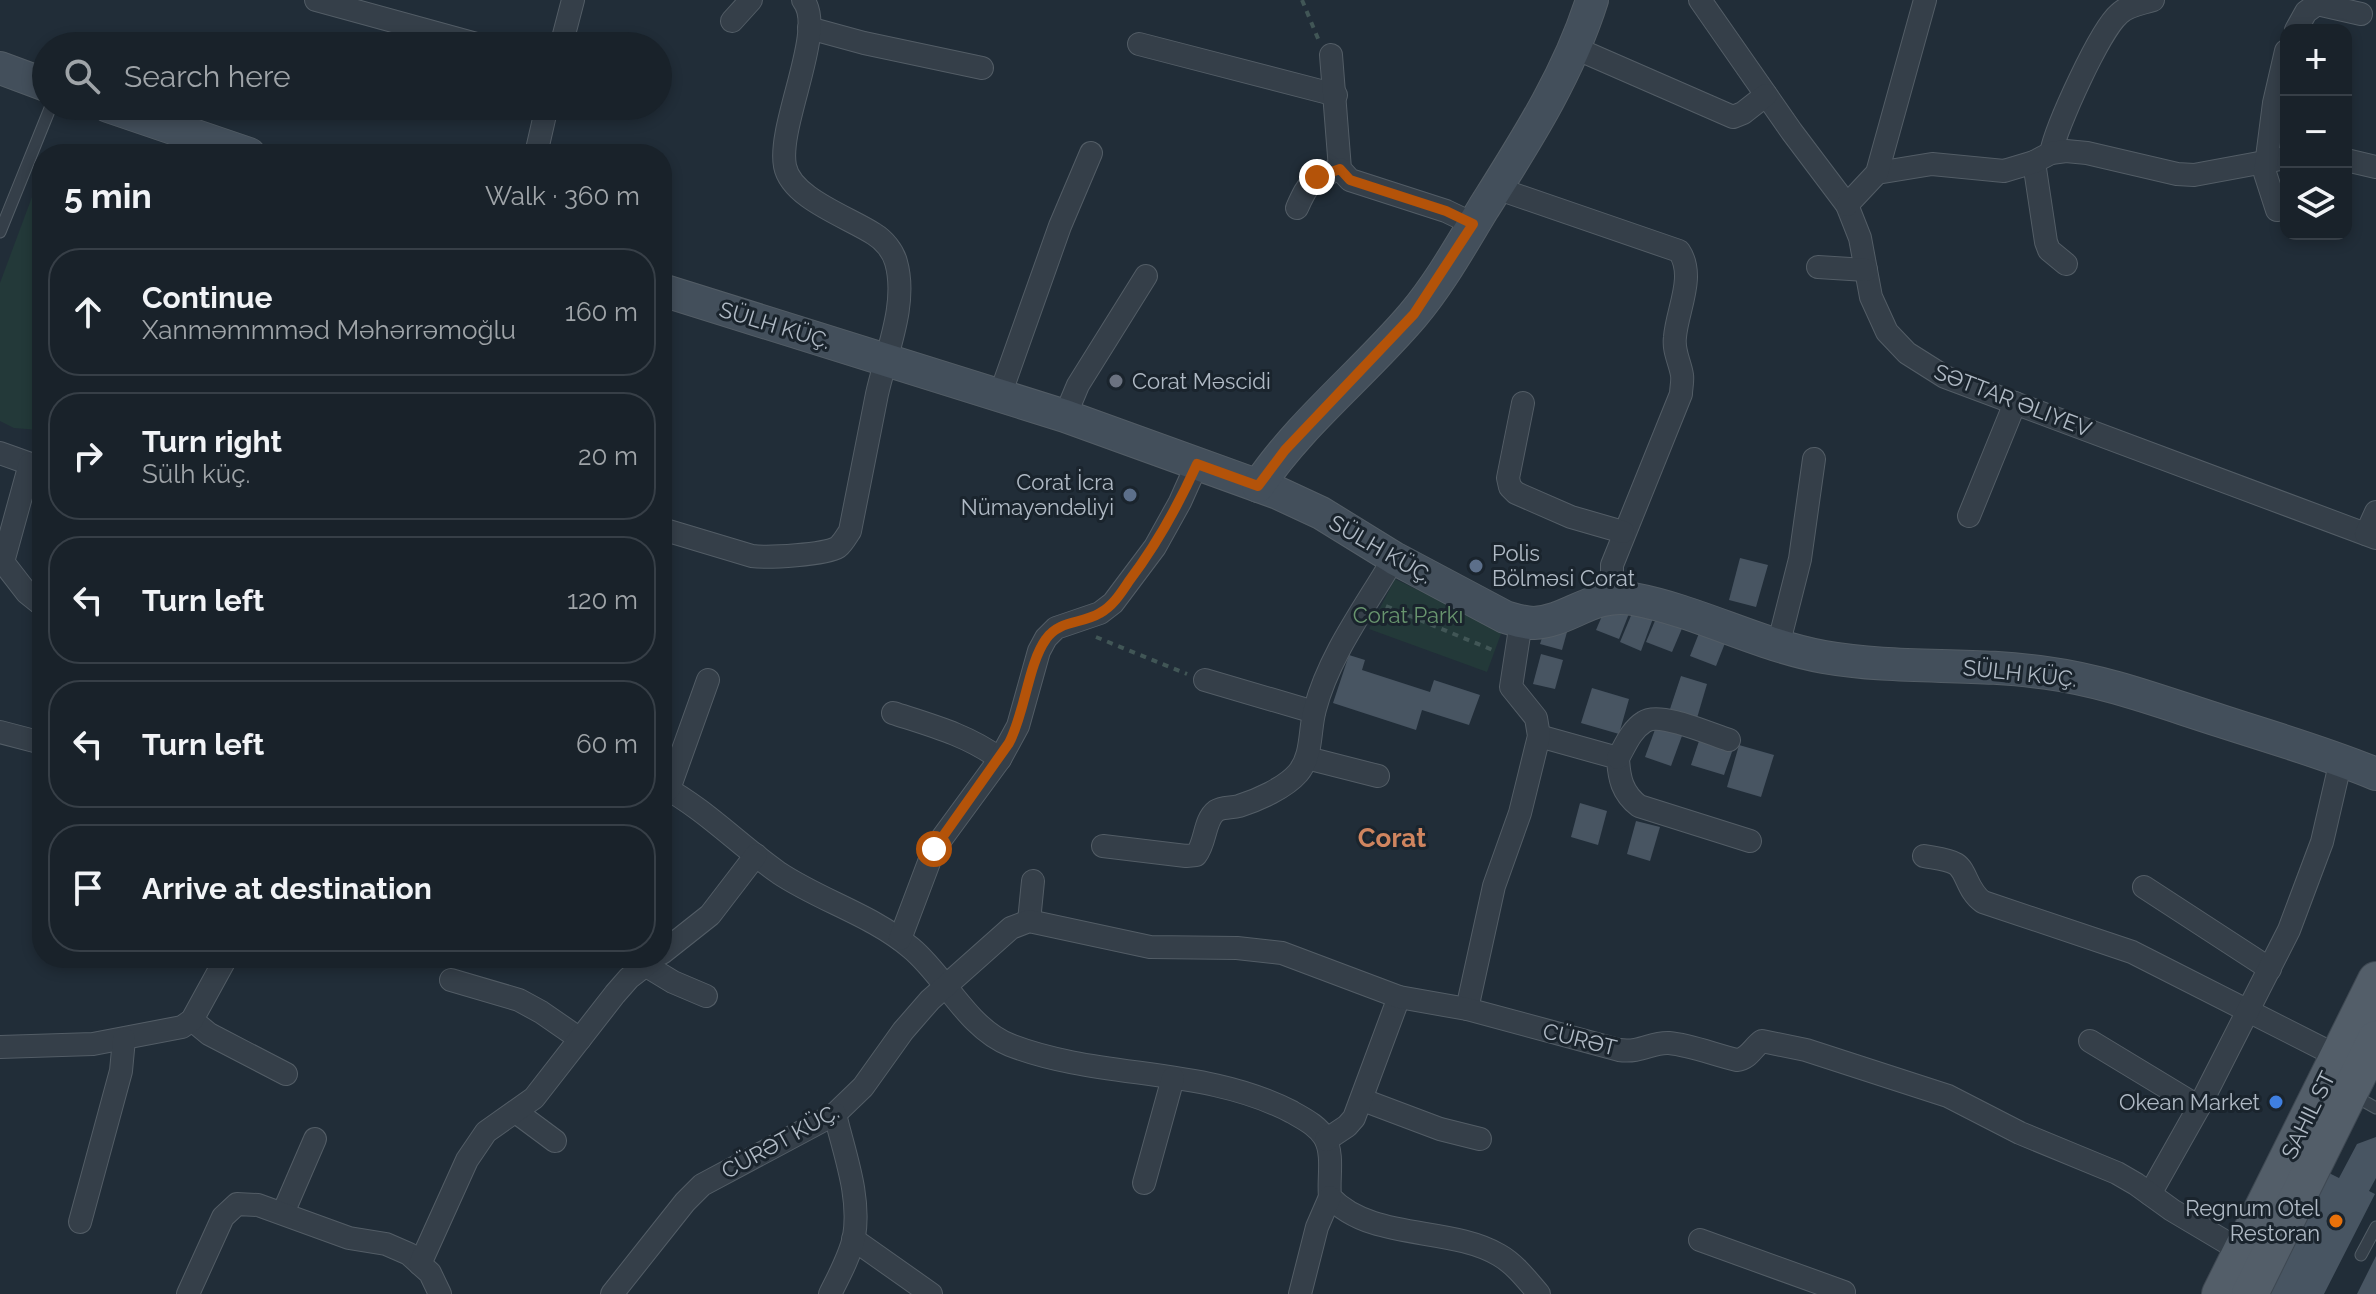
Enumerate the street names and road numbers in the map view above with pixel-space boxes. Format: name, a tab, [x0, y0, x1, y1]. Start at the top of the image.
street label: SÜLH KÜÇ.	[716, 296, 834, 354]
street label: SƏTTAR ƏLIYEV	[1931, 358, 2095, 442]
street label: SÜLH KÜÇ.	[1325, 509, 1437, 589]
street label: SÜLH KÜÇ.	[1962, 654, 2078, 692]
street label: CÜRƏT	[1540, 1017, 1620, 1061]
street label: SAHIL ST	[2276, 1066, 2341, 1163]
street label: CÜRƏT KÜÇ.	[717, 1098, 843, 1184]

